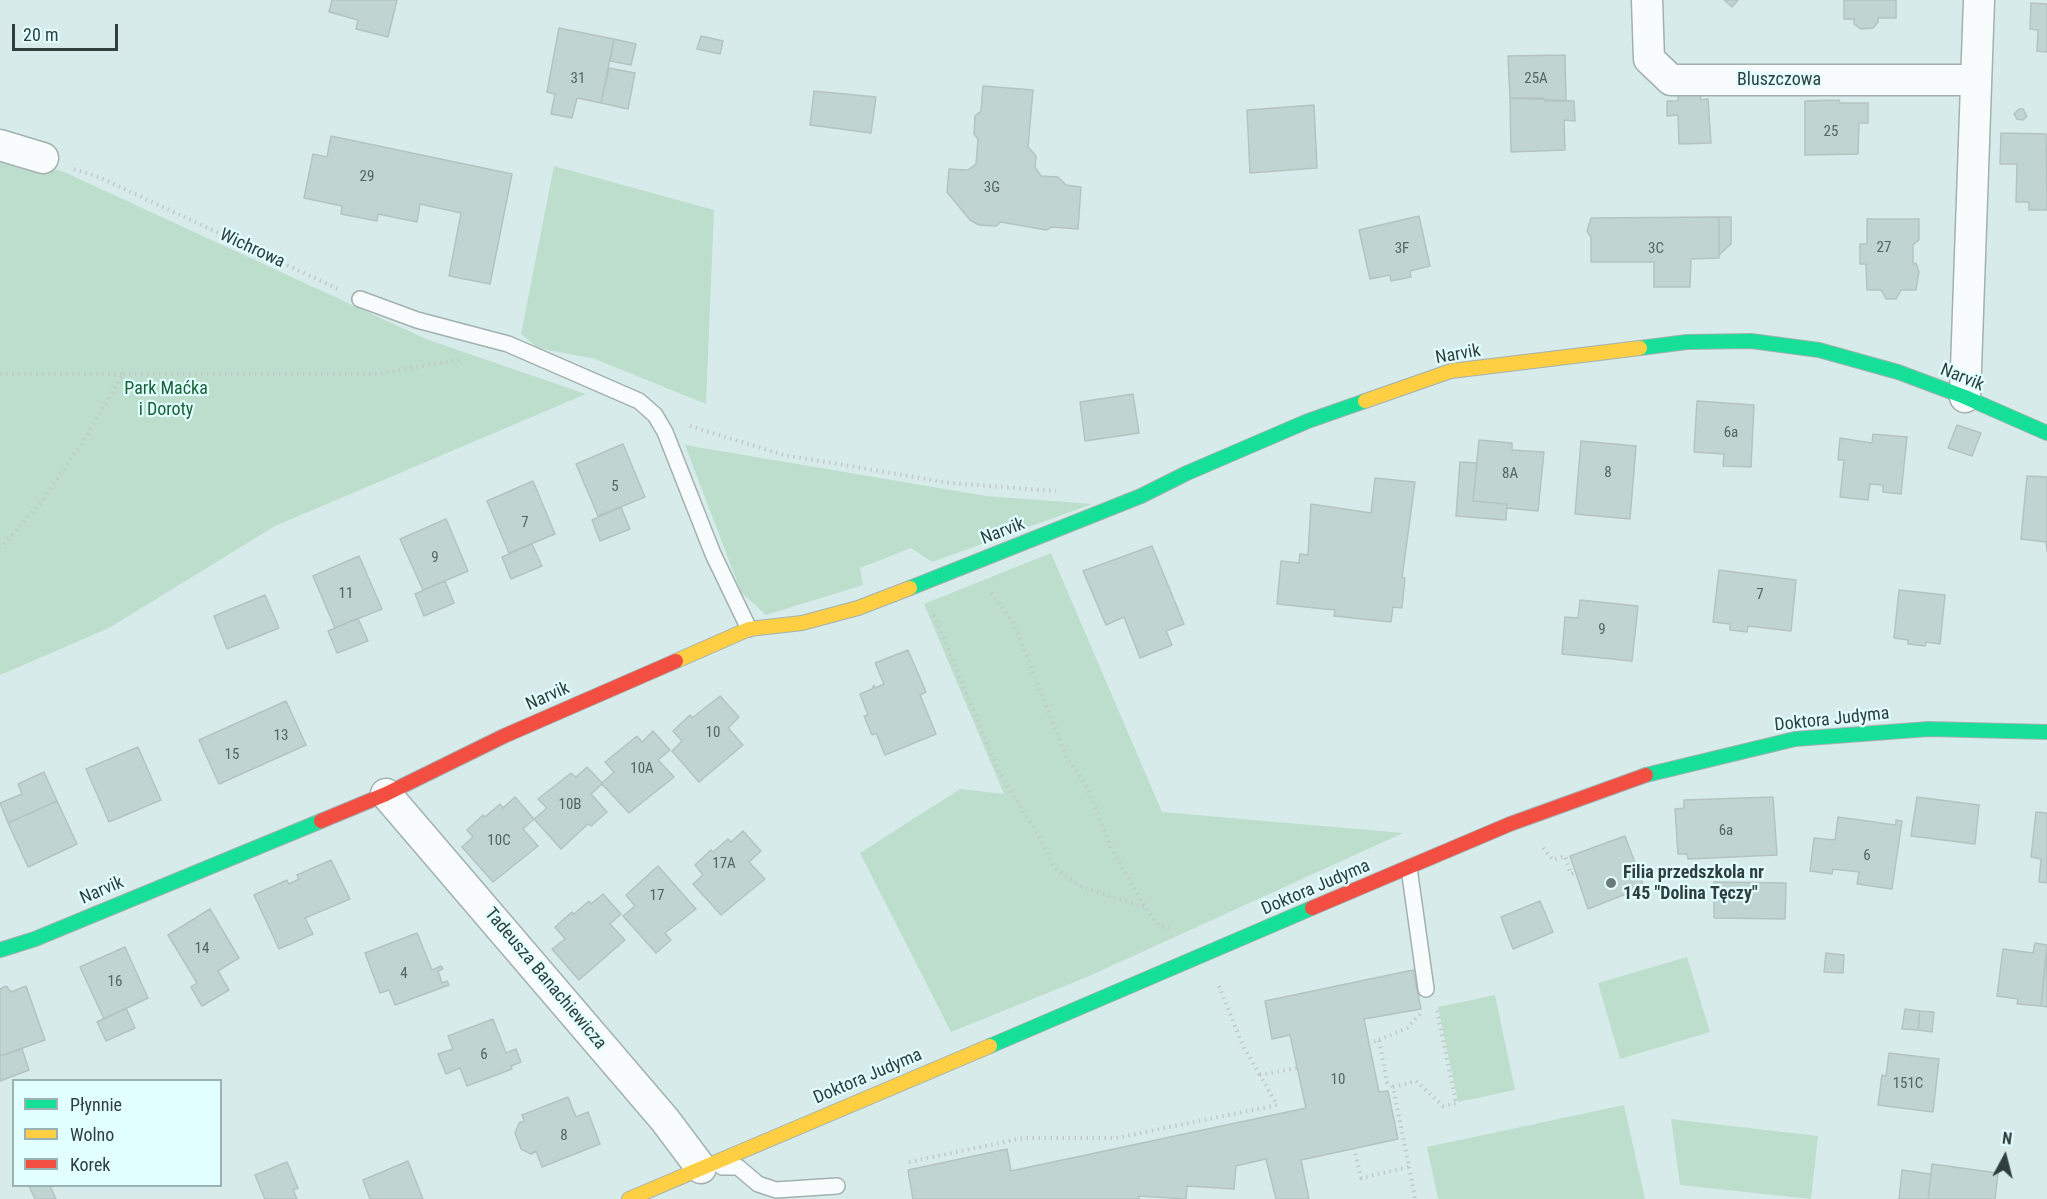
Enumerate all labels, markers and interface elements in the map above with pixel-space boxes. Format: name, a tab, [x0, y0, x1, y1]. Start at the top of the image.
scale bar	[15, 12, 122, 50]
text: 20 m	[23, 24, 58, 45]
street label: Bluszczowa	[1737, 69, 1821, 91]
house number: 31	[571, 70, 585, 88]
house number: 25A	[1524, 70, 1548, 88]
house number: 25	[1824, 123, 1838, 141]
house number: 29	[360, 168, 374, 186]
house number: 3G	[984, 179, 1000, 197]
street label: Wichrowa	[216, 225, 288, 273]
house number: 27	[1877, 239, 1891, 257]
house number: 3F	[1395, 240, 1409, 258]
house number: 3C	[1648, 240, 1664, 258]
street label: Narvik	[1434, 340, 1482, 370]
street label: Narvik	[1937, 359, 1987, 397]
park label: Park Maćka i Doroty	[124, 378, 208, 420]
house number: 6a	[1724, 424, 1738, 442]
house number: 8	[1604, 464, 1612, 482]
house number: 8A	[1502, 465, 1518, 483]
house number: 5	[611, 478, 619, 496]
house number: 7	[521, 514, 529, 532]
street label: Narvik	[978, 514, 1028, 550]
house number: 9	[431, 549, 439, 567]
house number: 11	[339, 585, 353, 603]
house number: 7	[1756, 586, 1764, 604]
house number: 9	[1598, 621, 1606, 639]
street label: Narvik	[523, 678, 573, 716]
street label: Doktora Judyma	[1773, 703, 1891, 737]
house number: 10	[706, 724, 720, 742]
house number: 13	[274, 727, 288, 745]
house number: 15	[225, 746, 239, 764]
house number: 10A	[630, 760, 654, 778]
house number: 10B	[559, 796, 581, 814]
house number: 6a	[1719, 822, 1733, 840]
house number: 10C	[487, 832, 511, 850]
house number: 6	[1863, 847, 1871, 865]
house number: 17A	[712, 855, 736, 873]
street label: Doktora Judyma	[1259, 855, 1373, 921]
place label: Filia przedszkola nr 145 "Dolina Tęczy"	[1623, 862, 1764, 904]
street label: Narvik	[77, 872, 127, 910]
marker: Filia przedszkola nr 145 "Dolina Tęczy"	[1604, 876, 1618, 890]
house number: 17	[650, 887, 664, 905]
street label: Tadeusza Banachiewicza	[480, 904, 610, 1054]
house number: 14	[195, 940, 209, 958]
house number: 4	[400, 965, 408, 983]
house number: 16	[108, 973, 122, 991]
street label: Doktora Judyma	[811, 1044, 925, 1110]
house number: 6	[480, 1046, 488, 1064]
house number: 10	[1331, 1071, 1345, 1089]
house number: 151C	[1893, 1075, 1923, 1093]
legend	[12, 1079, 222, 1187]
text: Płynnie	[70, 1094, 122, 1115]
text: Wolno	[70, 1124, 114, 1145]
house number: 8	[560, 1127, 568, 1145]
north arrow	[1975, 1127, 2035, 1187]
text: N	[2001, 1129, 2013, 1149]
text: Korek	[70, 1154, 110, 1175]

